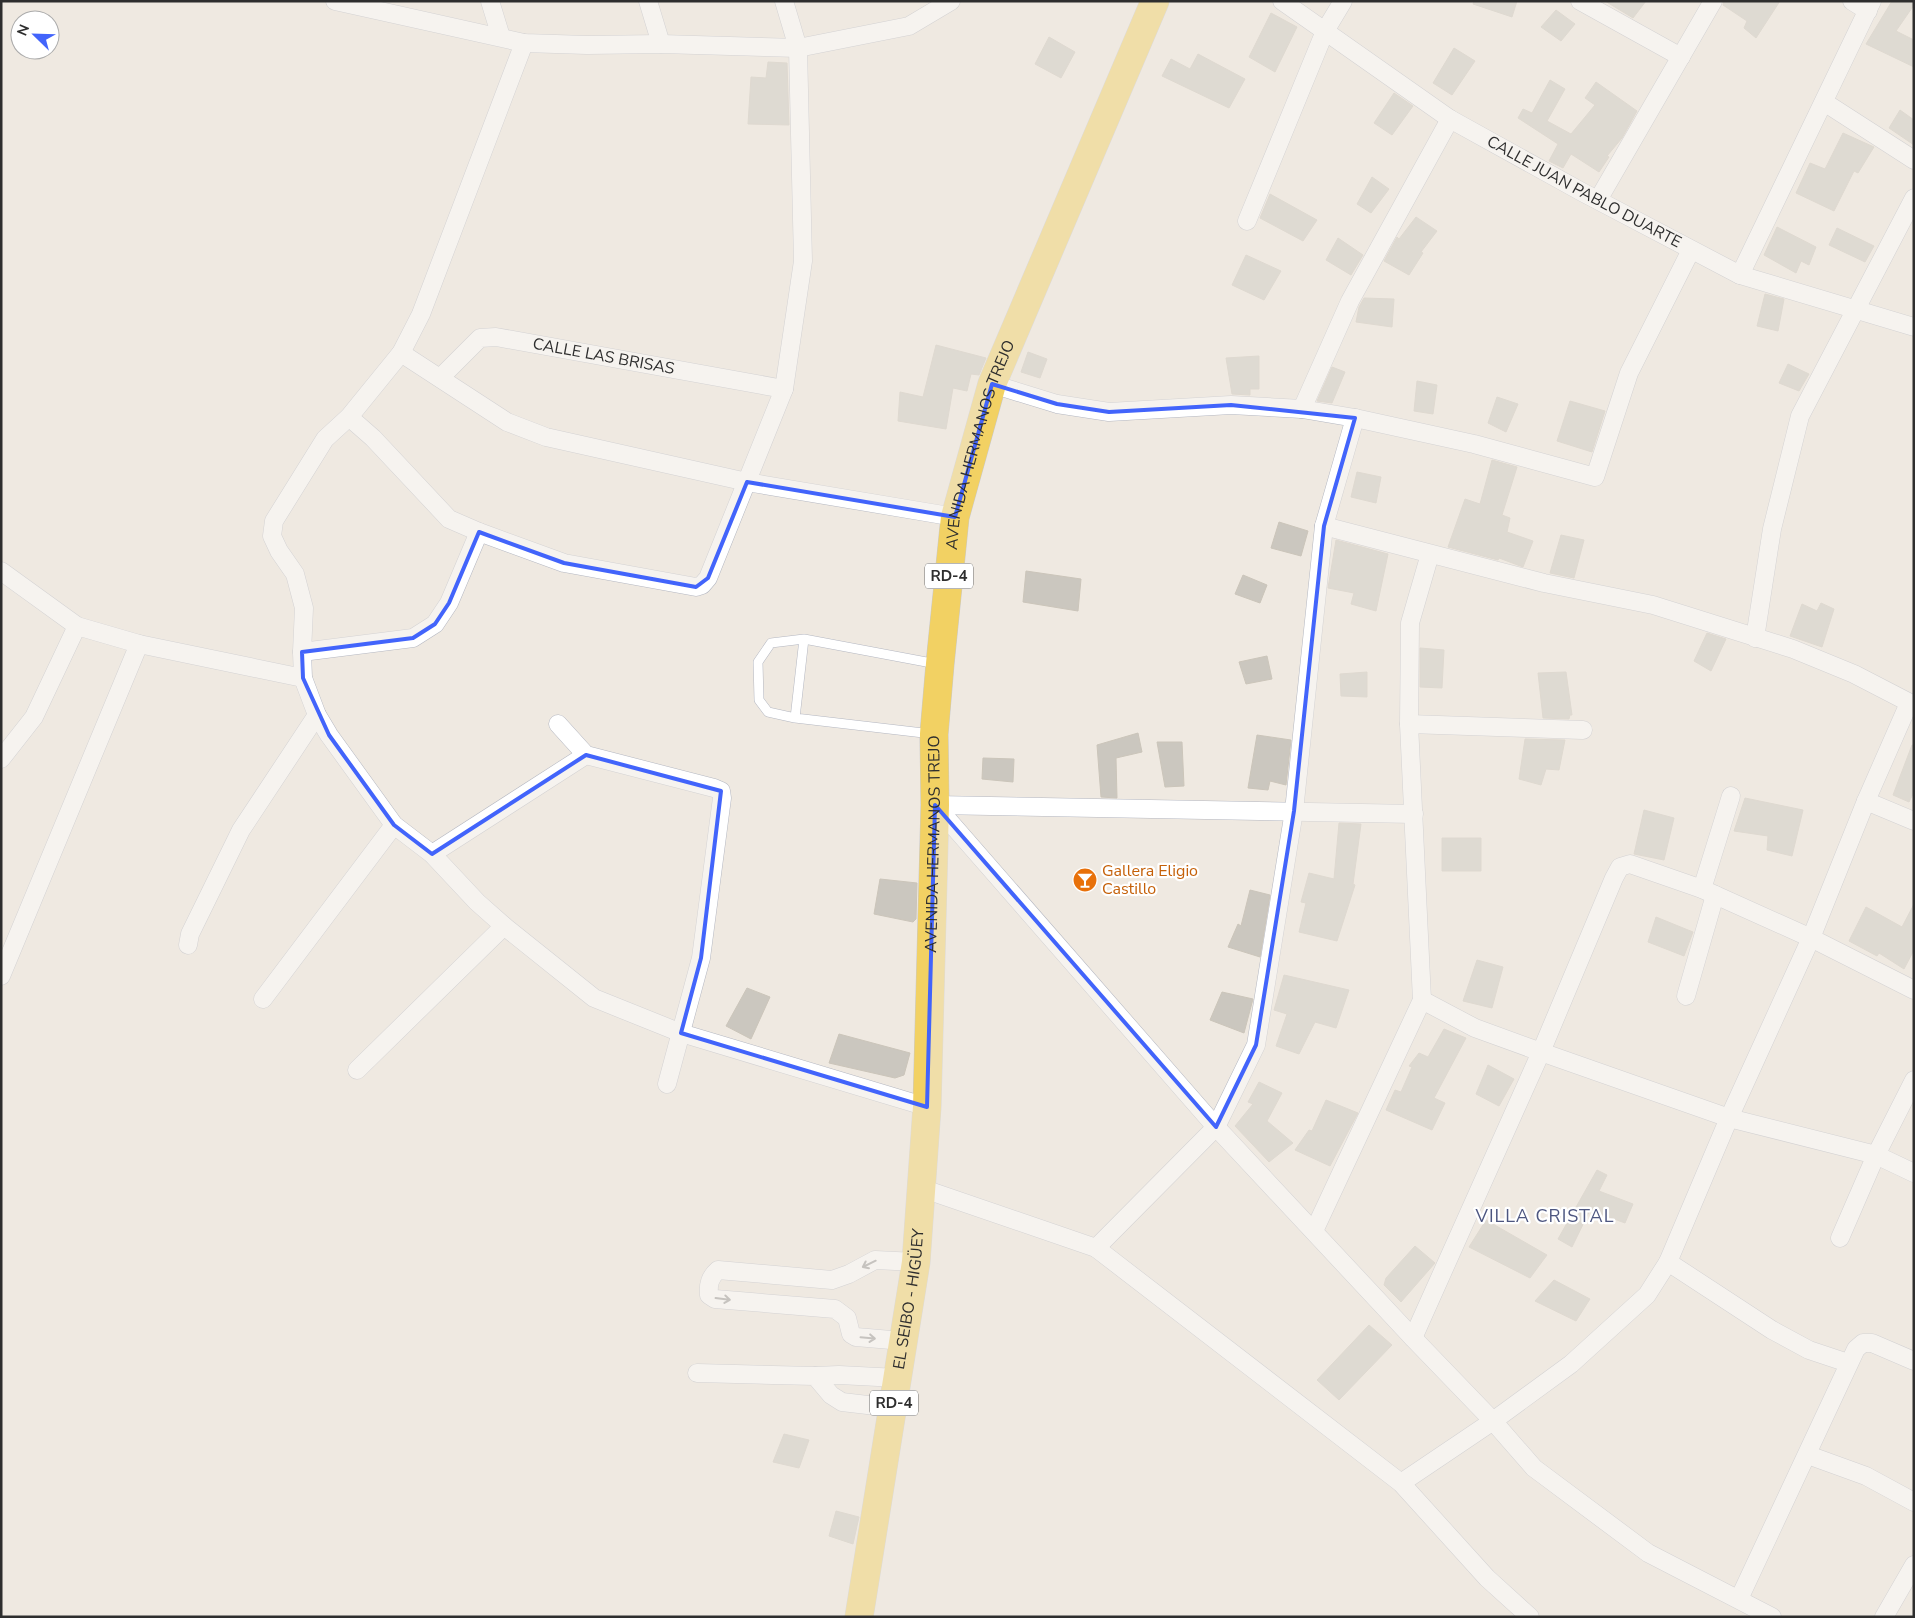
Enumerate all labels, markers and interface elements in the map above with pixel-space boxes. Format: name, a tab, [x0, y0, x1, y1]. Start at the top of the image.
north arrow	[10, 10, 60, 60]
text: N	[13, 22, 34, 39]
street label: CALLE JUAN PABLO DUARTE	[1483, 131, 1685, 253]
street label: CALLE LAS BRISAS	[531, 333, 677, 380]
street label: AVENIDA HERMANOS TREJO	[941, 337, 1020, 551]
road number: RD-4	[925, 564, 973, 588]
street label: AVENIDA HERMANOS TREJO	[920, 735, 946, 953]
place label: Gallera Eligio Castillo	[1102, 860, 1198, 900]
bar icon: Gallera Eligio Castillo	[1072, 867, 1098, 893]
district label: VILLA CRISTAL	[1475, 1204, 1614, 1228]
street label: EL SEIBO - HIGÜEY	[888, 1227, 929, 1371]
one-way arrow	[862, 1259, 877, 1269]
one-way arrow	[714, 1294, 730, 1304]
one-way arrow	[859, 1333, 875, 1343]
road number: RD-4	[870, 1390, 918, 1416]

